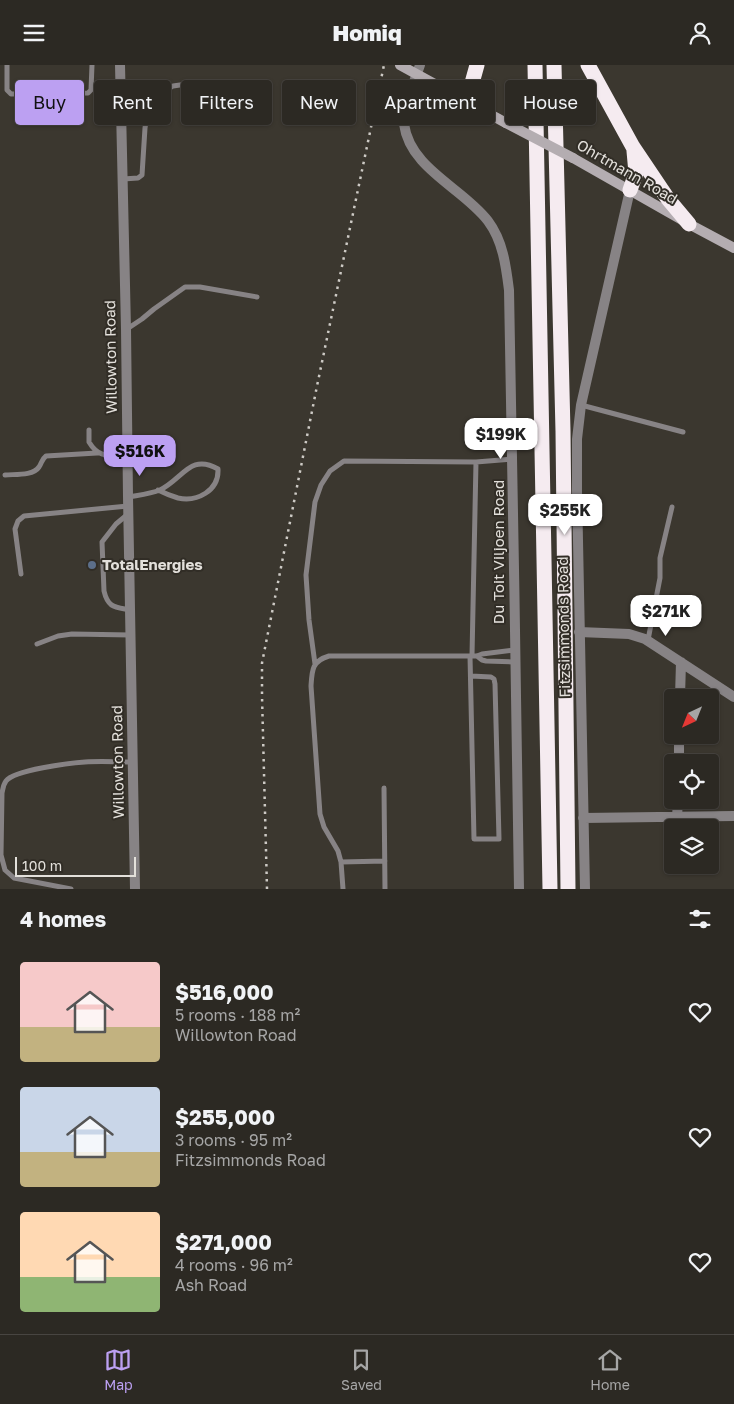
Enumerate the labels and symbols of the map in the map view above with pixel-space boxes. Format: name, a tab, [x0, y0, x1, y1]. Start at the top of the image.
street label: Ohrtmann Road	[574, 135, 681, 207]
street label: Willowton Road	[100, 300, 120, 414]
pin: $199K	[466, 417, 536, 460]
pin: $516K	[105, 435, 175, 477]
street label: Du Toit Viljoen Road	[489, 480, 507, 624]
pin: $255K	[530, 493, 600, 536]
place label: TotalEnergies	[102, 555, 203, 573]
street label: Fitzsimmonds Road	[553, 556, 573, 698]
marker: TotalEnergies	[86, 559, 98, 571]
pin: $271K	[631, 595, 701, 637]
north arrow	[664, 689, 719, 744]
street label: Willowton Road	[107, 705, 127, 819]
scale bar	[15, 854, 136, 877]

